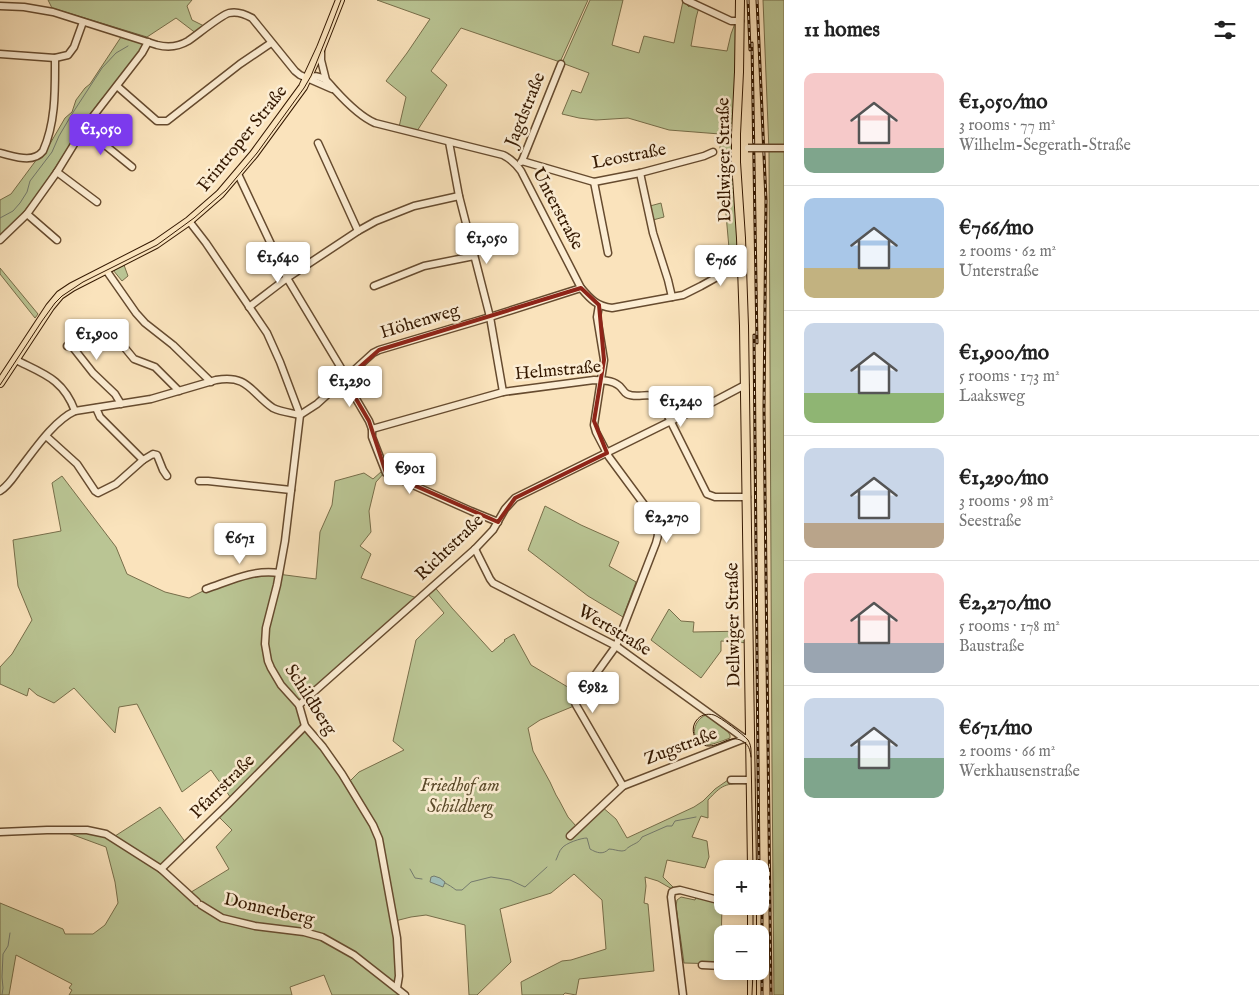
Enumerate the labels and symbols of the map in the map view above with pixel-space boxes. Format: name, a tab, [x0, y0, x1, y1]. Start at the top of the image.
street label: Jagdstraße	[500, 69, 551, 152]
street label: Frintroper Straße	[193, 81, 293, 197]
street label: Dellwiger Straße	[712, 97, 738, 223]
pin: €1,050	[60, 114, 142, 156]
street label: Leostraße	[590, 139, 668, 175]
street label: Unterstraße	[526, 164, 588, 254]
pin: €1,050	[446, 222, 528, 265]
pin: €1,640	[237, 242, 319, 284]
pin: €766	[691, 244, 751, 287]
street label: Höhenweg	[378, 299, 463, 345]
pin: €1,900	[56, 318, 138, 361]
street label: Helmstraße	[514, 356, 602, 386]
pin: €1,290	[309, 366, 391, 408]
pin: €1,240	[640, 386, 722, 428]
pin: €901	[380, 452, 440, 495]
pin: €2,270	[626, 502, 708, 544]
street label: Richtstraße	[411, 510, 489, 586]
pin: €671	[210, 522, 270, 565]
street label: Dellwiger Straße	[721, 562, 747, 688]
street label: Wertstraße	[573, 600, 655, 662]
street label: Schildberg	[279, 660, 342, 740]
pin: €982	[563, 672, 623, 714]
street label: Zugstraße	[641, 723, 721, 771]
street label: Pfarrstraße	[186, 750, 260, 824]
park label: Friedhof am Schildberg	[420, 775, 500, 819]
street label: Donnerberg	[221, 888, 317, 932]

